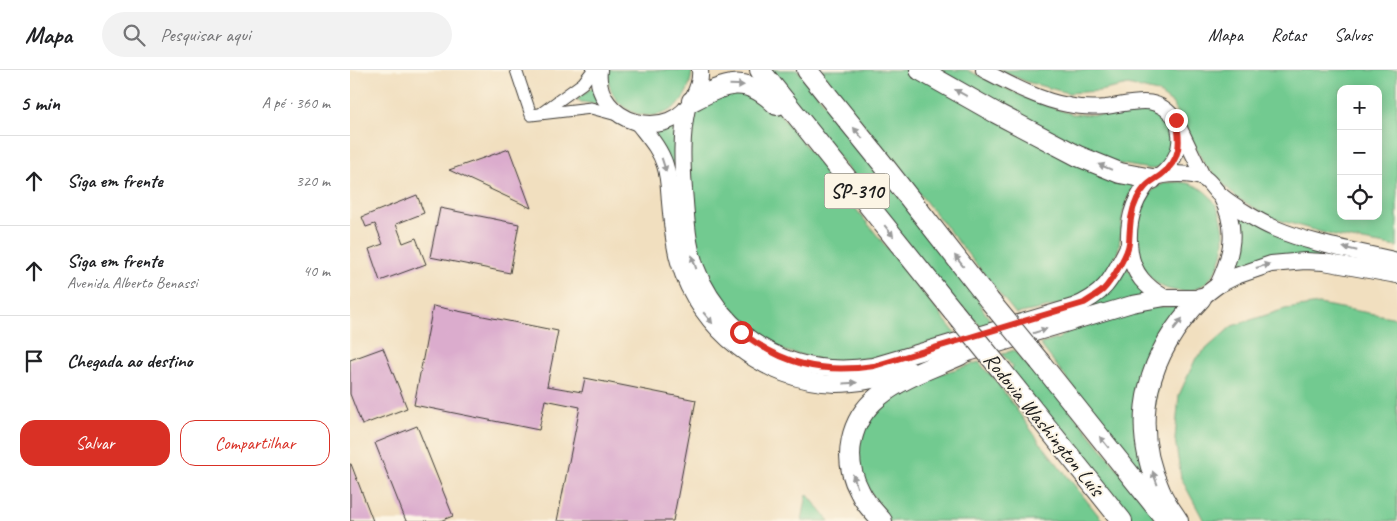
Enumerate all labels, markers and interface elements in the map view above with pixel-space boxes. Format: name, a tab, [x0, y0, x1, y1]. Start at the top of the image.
search box	[102, 12, 452, 57]
text: Mapa	[25, 20, 72, 50]
icon: search	[120, 21, 148, 49]
text: Pesquisar aqui	[160, 23, 251, 47]
text: Mapa	[1208, 24, 1243, 46]
text: Rotas	[1271, 24, 1306, 46]
text: Salvos	[1334, 24, 1372, 46]
one-way arrow	[729, 82, 745, 90]
map controls	[1337, 85, 1382, 220]
button: +	[1337, 85, 1382, 130]
one-way arrow	[954, 89, 967, 98]
text: 5 min	[20, 90, 60, 116]
text: A pé · 360 m	[262, 93, 330, 113]
route end	[1165, 109, 1188, 132]
one-way arrow	[853, 127, 864, 140]
button: −	[1337, 130, 1382, 175]
one-way arrow	[661, 157, 669, 172]
one-way arrow	[1098, 163, 1112, 171]
icon: ahead	[20, 167, 48, 195]
text: Siga em frente	[67, 169, 163, 193]
text: 320 m	[296, 171, 330, 191]
road number: SP-310	[824, 174, 890, 208]
button: locate	[1337, 175, 1382, 220]
one-way arrow	[883, 224, 894, 237]
one-way arrow	[1342, 245, 1357, 253]
text: Siga em frente	[67, 249, 163, 273]
one-way arrow	[690, 254, 697, 269]
one-way arrow	[953, 255, 964, 268]
icon: ahead	[20, 257, 48, 285]
text: 40 m	[303, 261, 330, 281]
one-way arrow	[1255, 262, 1270, 270]
text: Avenida Alberto Benassi	[67, 273, 197, 293]
one-way arrow	[703, 311, 714, 324]
one-way arrow	[1172, 318, 1183, 331]
route start	[730, 321, 753, 344]
one-way arrow	[1033, 326, 1048, 334]
icon: arrive	[20, 347, 48, 375]
street label: Rodovia Washington Luís	[978, 347, 1111, 502]
text: Chegada ao destino	[67, 349, 193, 373]
one-way arrow	[843, 379, 859, 387]
button: Salvar	[20, 420, 170, 466]
button: Compartilhar	[180, 420, 330, 466]
one-way arrow	[1098, 436, 1109, 449]
one-way arrow	[1151, 470, 1159, 485]
one-way arrow	[851, 473, 859, 488]

